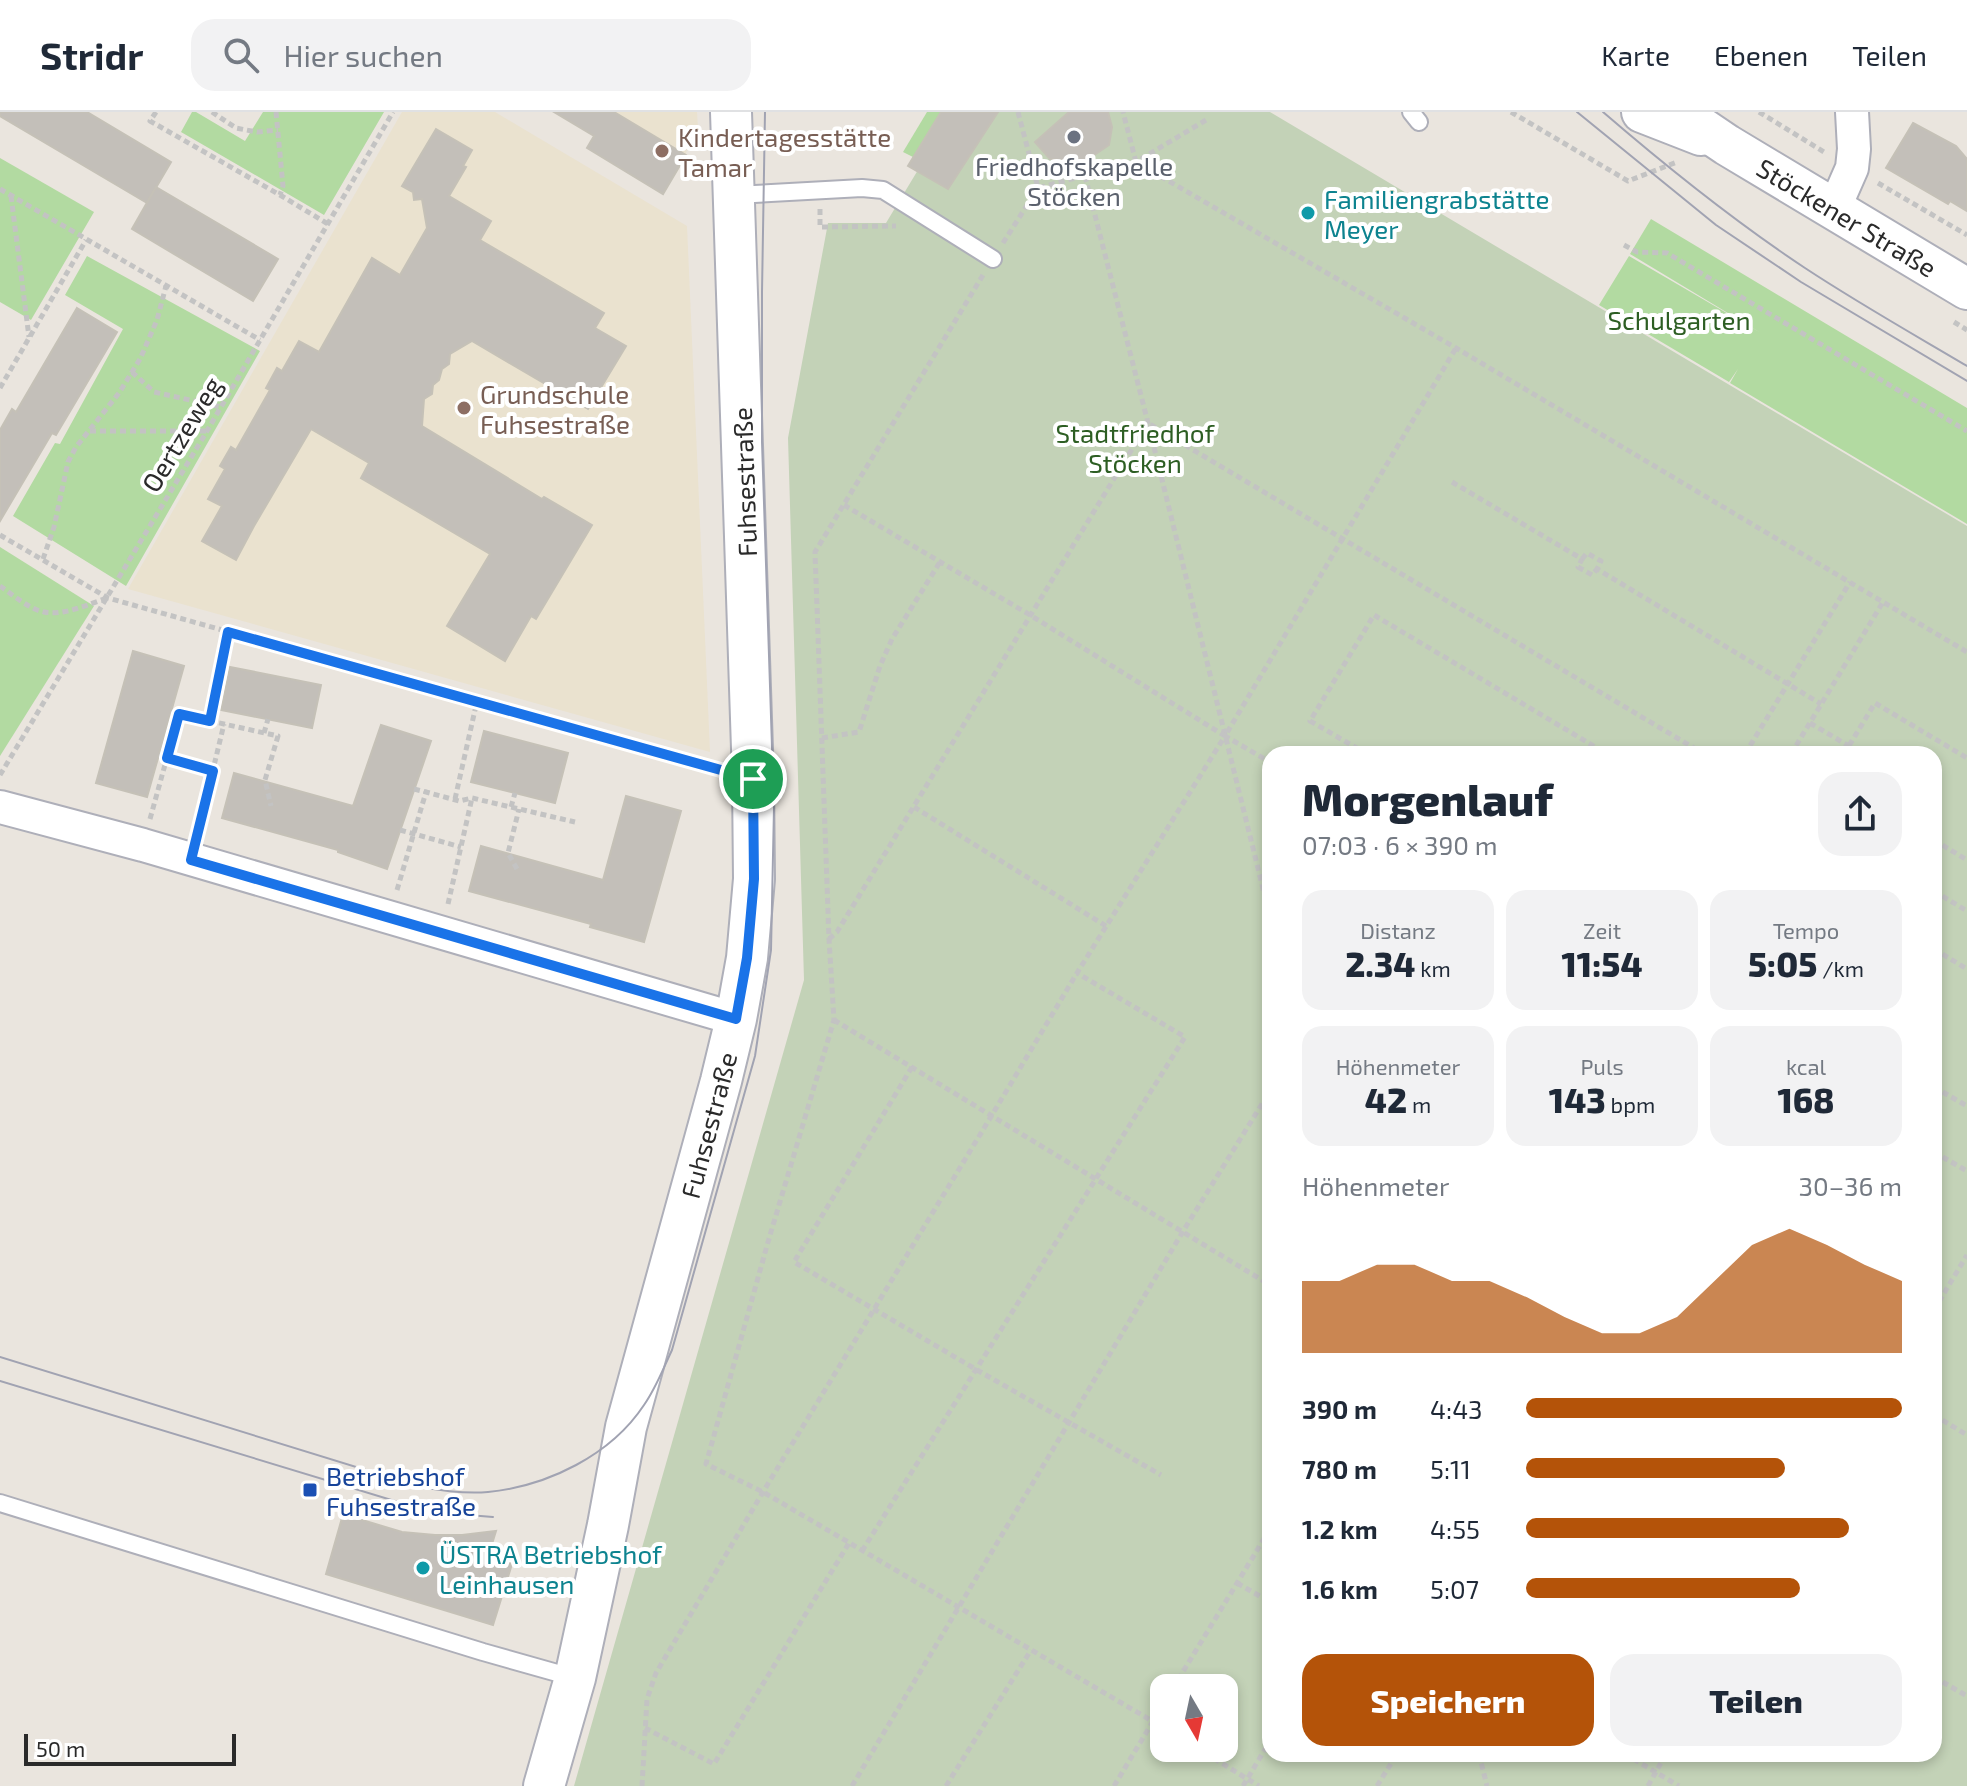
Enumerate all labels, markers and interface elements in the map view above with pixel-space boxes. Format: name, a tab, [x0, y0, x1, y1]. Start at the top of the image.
search box	[191, 19, 751, 91]
text: Stridr	[40, 32, 143, 78]
icon: search	[219, 33, 263, 77]
text: Hier suchen	[283, 37, 443, 73]
text: Karte	[1601, 38, 1670, 72]
text: Ebenen	[1714, 38, 1808, 72]
text: Teilen	[1852, 38, 1927, 72]
place label: Kindertagesstätte Tamar	[678, 121, 891, 182]
marker: Friedhofskapelle Stöcken	[1065, 128, 1083, 146]
marker: Kindertagesstätte Tamar	[653, 142, 671, 160]
place label: Friedhofskapelle Stöcken	[975, 150, 1173, 211]
street label: Stöckener Straße	[1752, 151, 1942, 283]
place label: Familiengrabstätte Meyer	[1324, 183, 1549, 244]
marker: Familiengrabstätte Meyer	[1299, 204, 1317, 222]
park label: Schulgarten	[1607, 304, 1751, 335]
street label: Oertzeweg	[135, 371, 227, 497]
place label: Grundschule Fuhsestraße	[480, 378, 630, 439]
marker: Grundschule Fuhsestraße	[455, 399, 473, 417]
street label: Fuhsestraße	[726, 406, 762, 558]
park label: Stadtfriedhof Stöcken	[1056, 417, 1215, 478]
pin	[719, 745, 787, 813]
icon: arrive	[731, 757, 775, 801]
text: Morgenlauf	[1302, 772, 1553, 825]
button: share	[1818, 772, 1902, 856]
text: 07:03 · 6 × 390 m	[1302, 829, 1498, 860]
text: Distanz	[1360, 917, 1436, 943]
text: Zeit	[1583, 917, 1621, 943]
text: Tempo	[1773, 917, 1839, 943]
text: 2.34	[1345, 943, 1415, 984]
text: 11:54	[1562, 943, 1642, 984]
text: 5:05	[1748, 943, 1817, 984]
text: km	[1415, 955, 1451, 981]
text: /km	[1817, 955, 1864, 981]
street label: Fuhsestraße	[674, 1049, 742, 1201]
text: Höhenmeter	[1336, 1053, 1460, 1079]
text: Puls	[1580, 1053, 1624, 1079]
text: kcal	[1786, 1053, 1826, 1079]
text: 42	[1365, 1079, 1407, 1120]
text: 143	[1549, 1079, 1606, 1120]
text: 168	[1777, 1079, 1835, 1120]
text: m	[1407, 1091, 1431, 1117]
text: bpm	[1606, 1091, 1655, 1117]
text: Höhenmeter	[1302, 1170, 1449, 1201]
text: 30–36 m	[1799, 1170, 1902, 1201]
text: 390 m	[1302, 1393, 1377, 1424]
text: 4:43	[1430, 1393, 1483, 1424]
text: 780 m	[1302, 1453, 1377, 1484]
text: 5:11	[1430, 1453, 1471, 1484]
place label: Betriebshof Fuhsestraße	[326, 1460, 476, 1521]
marker: Betriebshof Fuhsestraße	[301, 1481, 319, 1499]
text: 1.2 km	[1302, 1513, 1378, 1544]
text: 4:55	[1430, 1513, 1480, 1544]
place label: ÜSTRA Betriebshof Leinhausen	[439, 1538, 663, 1599]
marker: ÜSTRA Betriebshof Leinhausen	[414, 1559, 432, 1577]
text: 1.6 km	[1302, 1573, 1378, 1604]
text: 5:07	[1430, 1573, 1479, 1604]
button: Speichern	[1302, 1654, 1594, 1746]
button: Teilen	[1610, 1654, 1902, 1746]
north arrow	[1150, 1674, 1238, 1762]
map controls	[1150, 1674, 1238, 1762]
scale bar	[24, 1730, 236, 1766]
text: 50 m	[36, 1735, 85, 1761]

